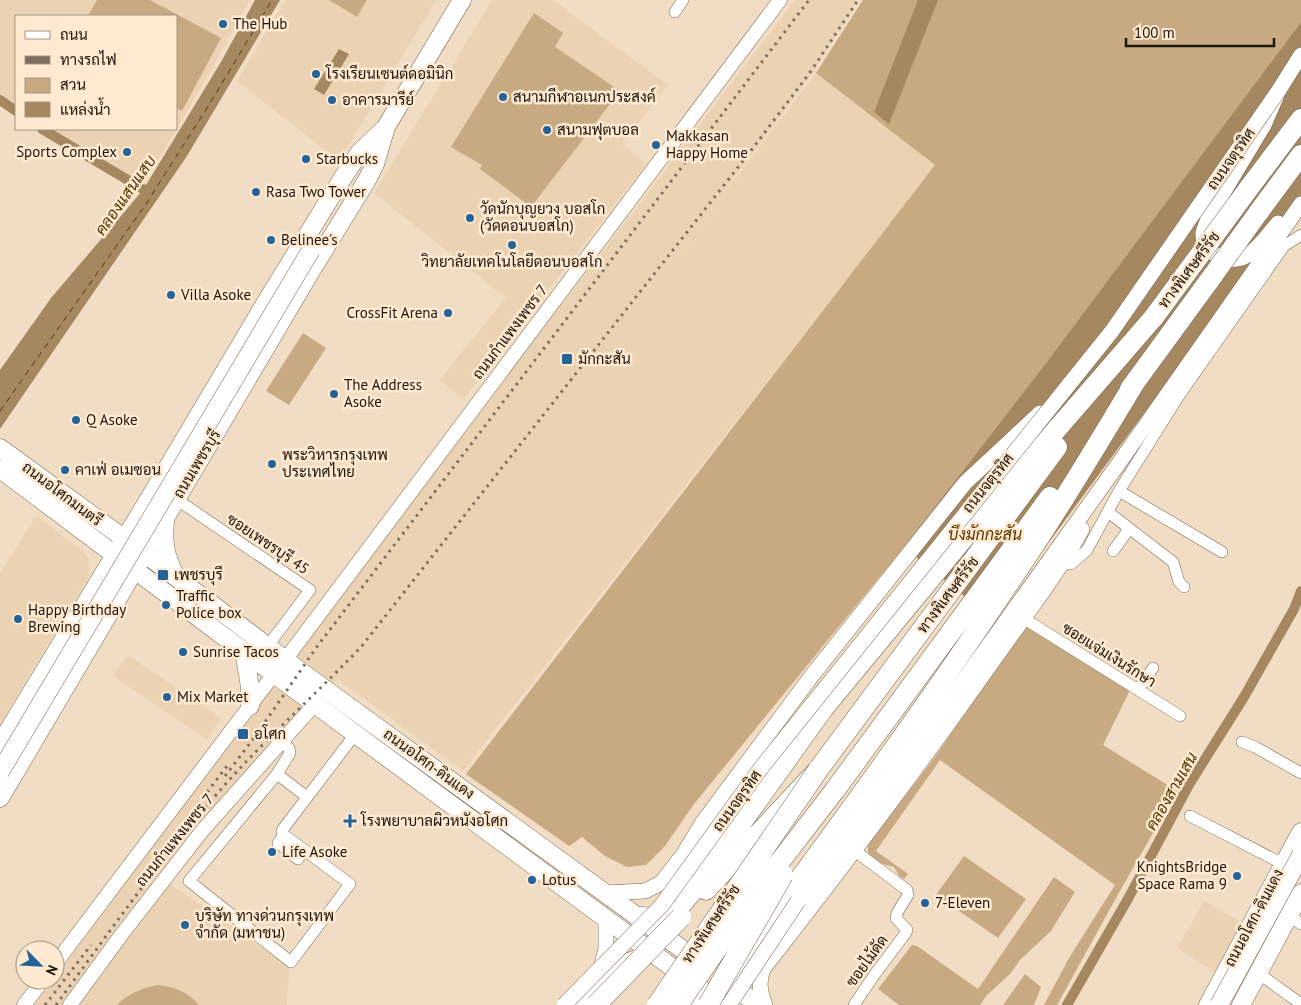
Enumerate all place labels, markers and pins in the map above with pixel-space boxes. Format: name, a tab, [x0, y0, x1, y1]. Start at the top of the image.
place label: The Hub	[233, 14, 287, 33]
marker: The Hub	[217, 18, 229, 30]
place label: โรงเรียนเซนต์ดอมินิก	[325, 64, 453, 83]
marker: โรงเรียนเซนต์ดอมินิก	[310, 68, 322, 80]
place label: สนามกีฬาอเนกประสงค์	[513, 87, 656, 106]
place label: อาคารมารีย์	[342, 90, 414, 109]
marker: สนามกีฬาอเนกประสงค์	[497, 91, 509, 103]
marker: อาคารมารีย์	[326, 94, 338, 106]
place label: สนามฟุตบอล	[557, 120, 639, 141]
marker: สนามฟุตบอล	[541, 124, 553, 136]
place label: Makkasan Happy Home	[666, 126, 748, 162]
marker: Makkasan Happy Home	[650, 139, 662, 151]
place label: Sports Complex	[16, 142, 117, 161]
marker: Sports Complex	[121, 146, 133, 158]
place label: Starbucks	[316, 149, 378, 168]
marker: Starbucks	[300, 153, 312, 165]
place label: Rasa Two Tower	[266, 182, 366, 201]
marker: Rasa Two Tower	[250, 186, 262, 198]
place label: วัดนักบุญยวง บอสโก (วัดดอนบอสโก)	[480, 199, 605, 235]
marker: วัดนักบุญยวง บอสโก (วัดดอนบอสโก)	[464, 212, 476, 224]
place label: Belinee's	[281, 230, 338, 249]
marker: Belinee's	[265, 234, 277, 246]
marker: วิทยาลัยเทคโนโลยีดอนบอสโก	[506, 239, 518, 251]
place label: วิทยาลัยเทคโนโลยีดอนบอสโก	[421, 252, 603, 271]
place label: Villa Asoke	[180, 285, 251, 304]
marker: Villa Asoke	[165, 289, 177, 301]
place label: CrossFit Arena	[346, 303, 438, 322]
marker: CrossFit Arena	[442, 307, 454, 319]
place label: มักกะสัน	[578, 349, 631, 368]
marker: มักกะสัน	[560, 352, 574, 366]
place label: The Address Asoke	[344, 375, 422, 411]
marker: The Address Asoke	[328, 388, 340, 400]
place label: Q Asoke	[86, 410, 138, 429]
marker: Q Asoke	[70, 414, 82, 426]
place label: พระวิหารกรุงเทพ ประเทศไทย	[282, 445, 388, 481]
marker: พระวิหารกรุงเทพ ประเทศไทย	[266, 458, 278, 470]
place label: คาเฟ่ อเมซอน	[75, 460, 161, 479]
marker: คาเฟ่ อเมซอน	[59, 464, 71, 476]
place label: เพชรบุรี	[174, 565, 223, 586]
marker: เพชรบุรี	[156, 568, 170, 582]
place label: Traffic Police box	[176, 586, 242, 622]
marker: Traffic Police box	[160, 599, 172, 611]
place label: Happy Birthday Brewing	[28, 600, 126, 636]
marker: Happy Birthday Brewing	[12, 613, 24, 625]
place label: Sunrise Tacos	[193, 642, 279, 661]
marker: Sunrise Tacos	[177, 646, 189, 658]
place label: Mix Market	[177, 687, 248, 706]
marker: Mix Market	[161, 691, 173, 703]
place label: อโศก	[254, 724, 286, 743]
marker: อโศก	[236, 727, 250, 741]
place label: โรงพยาบาลผิวหนังอโศก	[360, 811, 508, 830]
marker: โรงพยาบาลผิวหนังอโศก	[343, 814, 357, 828]
place label: Life Asoke	[282, 842, 347, 861]
marker: Life Asoke	[266, 846, 278, 858]
place label: KnightsBridge Space Rama 9	[1137, 857, 1227, 893]
place label: Lotus	[542, 870, 576, 889]
marker: KnightsBridge Space Rama 9	[1231, 870, 1243, 882]
marker: Lotus	[526, 874, 538, 886]
place label: 7-Eleven	[935, 893, 990, 912]
marker: 7-Eleven	[919, 897, 931, 909]
place label: บริษัท ทางด่วนกรุงเทพ จำกัด (มหาชน)	[195, 906, 334, 942]
marker: บริษัท ทางด่วนกรุงเทพ จำกัด (มหาชน)	[179, 919, 191, 931]

